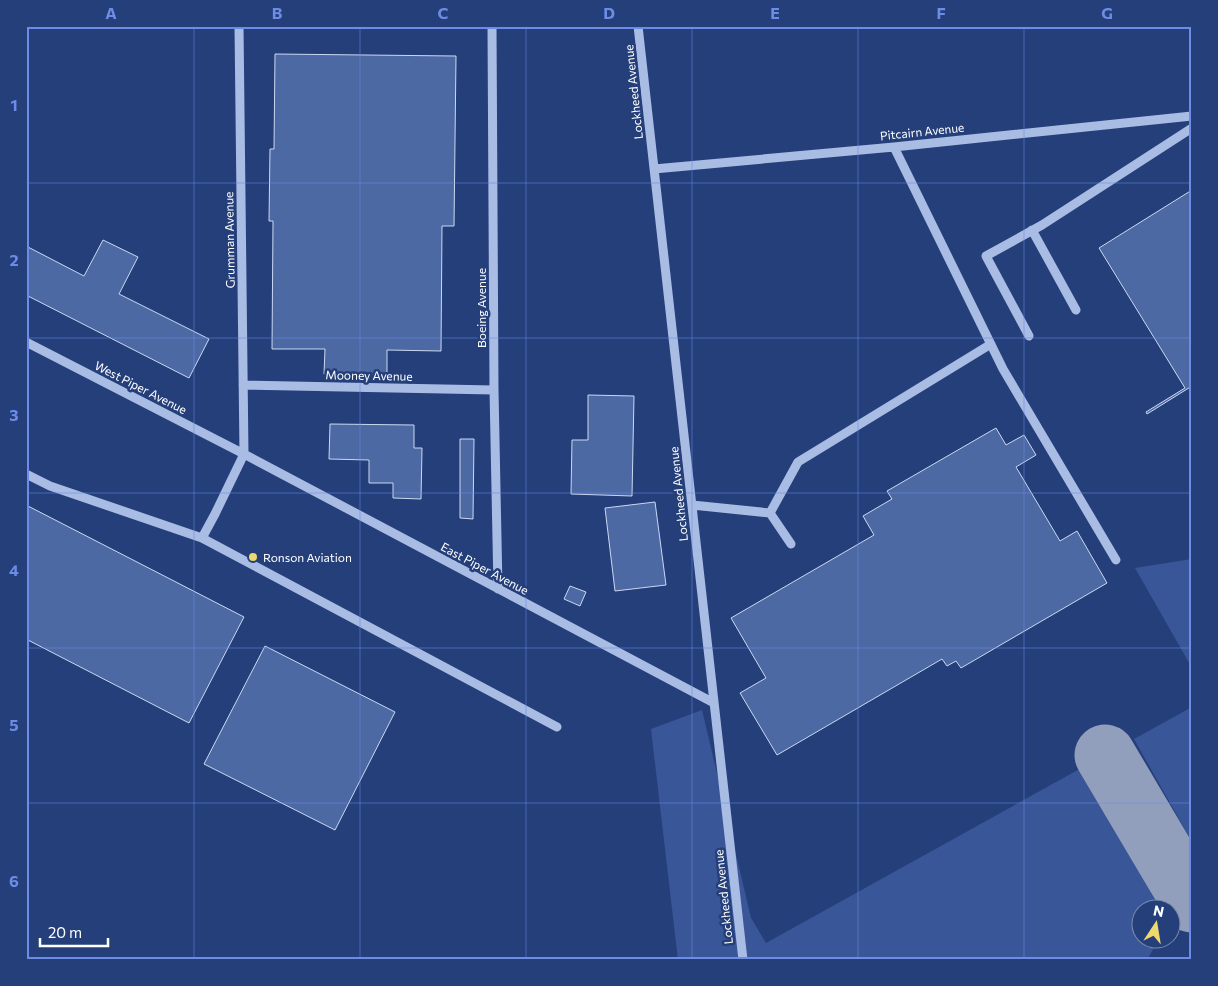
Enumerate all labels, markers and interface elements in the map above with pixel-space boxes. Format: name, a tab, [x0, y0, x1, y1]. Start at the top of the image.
text: A	[105, 3, 117, 22]
text: B	[272, 3, 283, 22]
text: C	[438, 3, 449, 22]
text: D	[603, 3, 615, 22]
text: E	[770, 3, 780, 22]
text: F	[936, 3, 946, 22]
text: G	[1101, 3, 1113, 22]
street label: Lockheed Avenue	[621, 44, 645, 140]
text: 1	[10, 95, 18, 114]
street label: Pitcairn Avenue	[879, 120, 965, 142]
street label: Grumman Avenue	[221, 192, 237, 288]
text: 2	[9, 250, 19, 269]
street label: Boeing Avenue	[474, 268, 488, 348]
street label: West Piper Avenue	[93, 358, 189, 416]
street label: Mooney Avenue	[325, 367, 413, 383]
text: 3	[9, 405, 19, 424]
street label: Lockheed Avenue	[666, 446, 690, 542]
street label: East Piper Avenue	[439, 539, 531, 597]
place label: Ronson Aviation	[263, 550, 352, 564]
marker: Ronson Aviation	[247, 551, 259, 563]
text: 4	[9, 560, 19, 579]
text: 5	[9, 715, 19, 734]
street label: Lockheed Avenue	[711, 849, 735, 945]
text: 6	[9, 871, 19, 890]
north arrow	[1130, 898, 1180, 948]
text: N	[1152, 901, 1166, 920]
scale bar	[40, 916, 108, 948]
text: 20 m	[48, 923, 82, 941]

